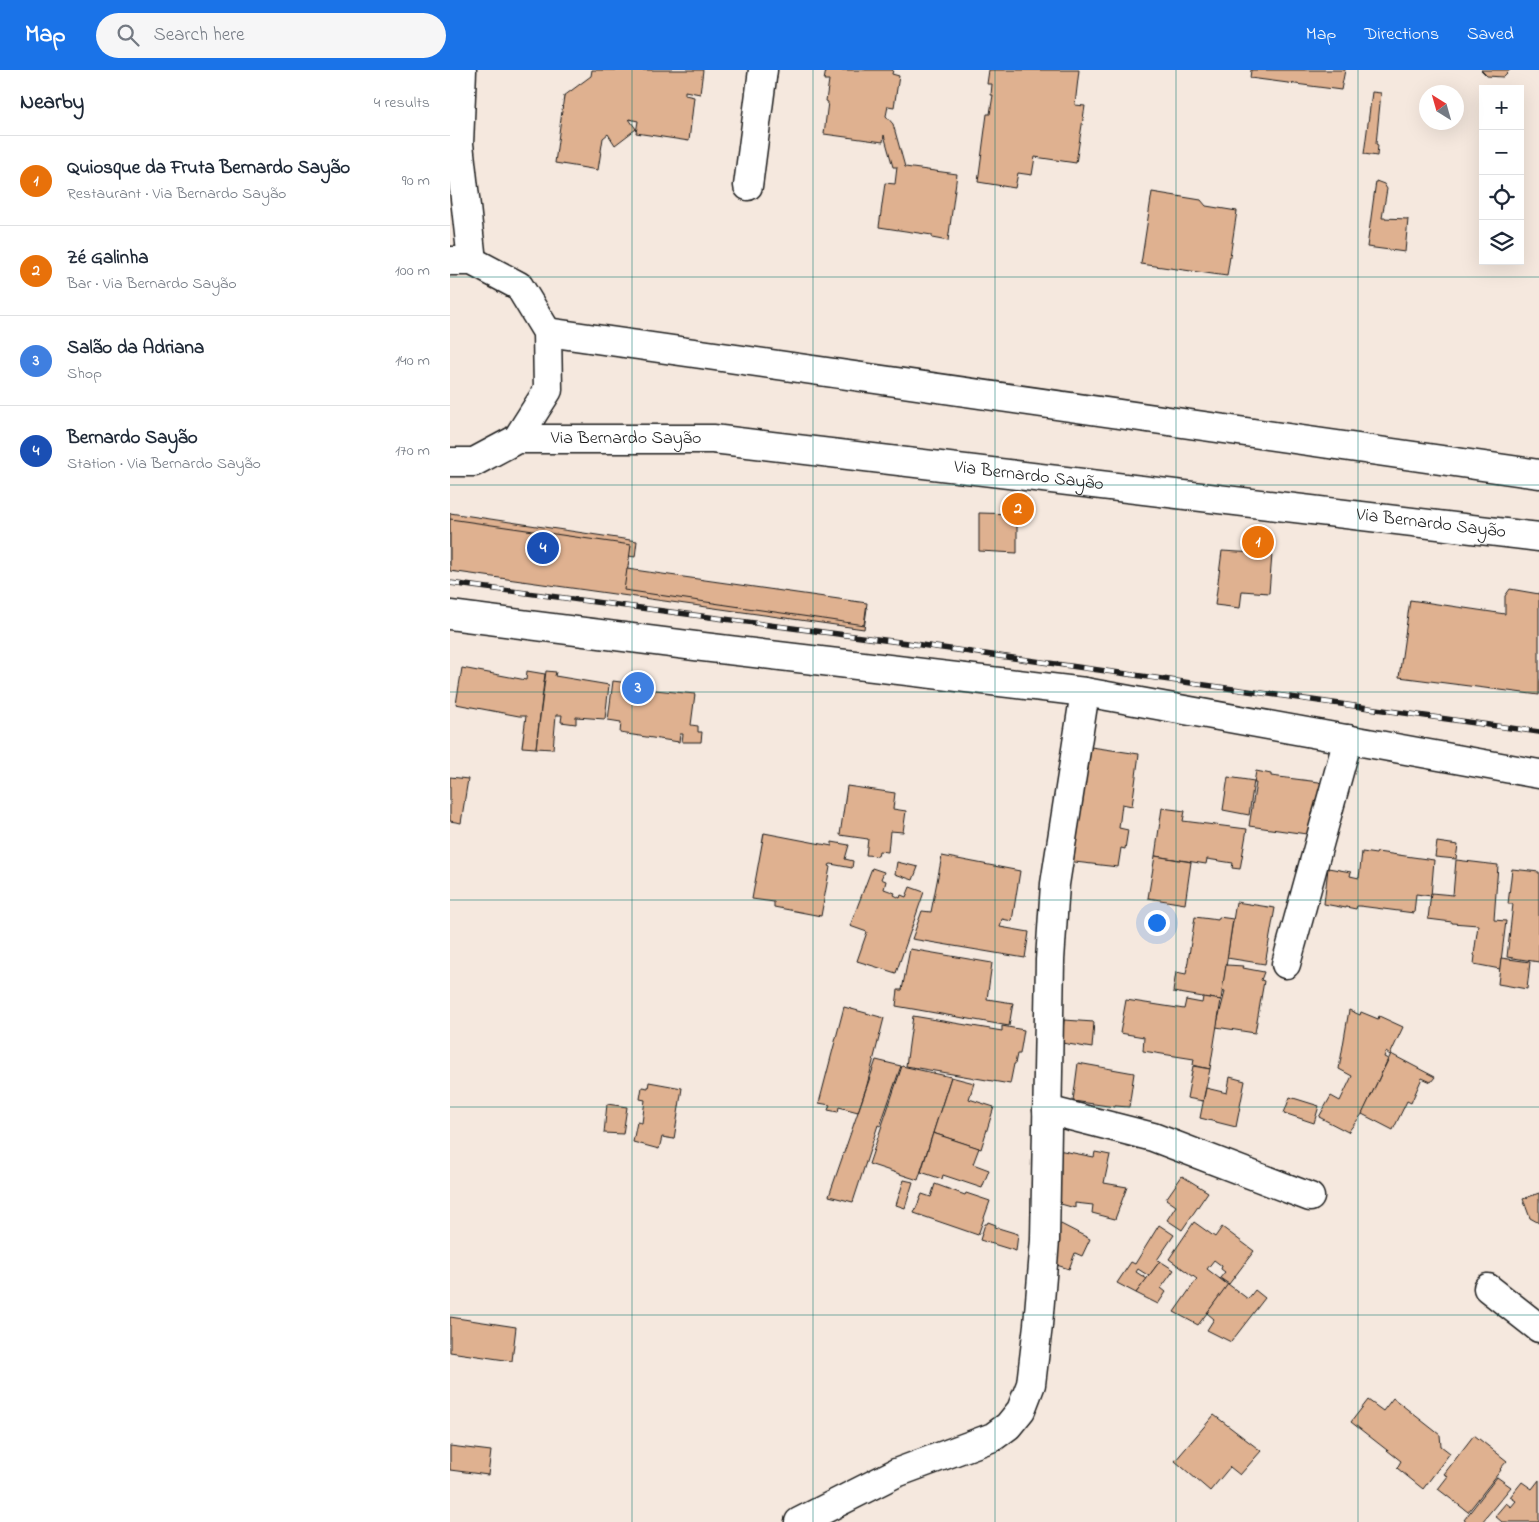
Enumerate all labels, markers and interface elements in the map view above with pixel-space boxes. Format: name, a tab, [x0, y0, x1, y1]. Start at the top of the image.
search box	[96, 13, 446, 58]
text: Map	[25, 18, 66, 53]
icon: search	[114, 21, 142, 49]
text: Search here	[154, 22, 245, 49]
text: Map	[1306, 22, 1336, 48]
text: Directions	[1364, 22, 1439, 48]
text: Saved	[1467, 22, 1514, 48]
north arrow	[1419, 85, 1464, 130]
map controls	[1479, 85, 1524, 265]
button: +	[1479, 85, 1524, 130]
text: Nearby	[20, 88, 84, 118]
text: 4 results	[374, 91, 430, 115]
button: −	[1479, 130, 1524, 175]
text: Quiosque da Fruta Bernardo Sayão	[67, 155, 350, 182]
text: 1	[33, 169, 39, 193]
text: 90 m	[402, 169, 430, 193]
button: locate	[1479, 175, 1524, 220]
text: Restaurant · Via Bernardo Sayão	[67, 182, 286, 206]
button: layers	[1479, 220, 1524, 265]
text: Zé Galinha	[67, 245, 149, 272]
text: 2	[32, 259, 40, 283]
text: 100 m	[395, 259, 430, 283]
text: Bar · Via Bernardo Sayão	[67, 272, 237, 296]
text: Salão da Adriana	[67, 335, 204, 362]
text: 3	[33, 349, 39, 373]
text: 140 m	[395, 349, 430, 373]
text: Shop	[67, 362, 102, 386]
text: Bernardo Sayão	[67, 425, 198, 452]
street label: Via Bernardo Sayão	[550, 426, 701, 452]
text: 4	[33, 439, 39, 463]
text: 170 m	[395, 439, 430, 463]
text: Station · Via Bernardo Sayão	[67, 452, 261, 476]
street label: Via Bernardo Sayão	[951, 455, 1105, 498]
pin: 2	[1002, 490, 1034, 528]
street label: Via Bernardo Sayão	[1354, 502, 1507, 546]
pin: 1	[1242, 523, 1274, 561]
pin: 4	[527, 529, 559, 567]
pin: 3	[622, 669, 654, 707]
your location	[1144, 910, 1170, 936]

